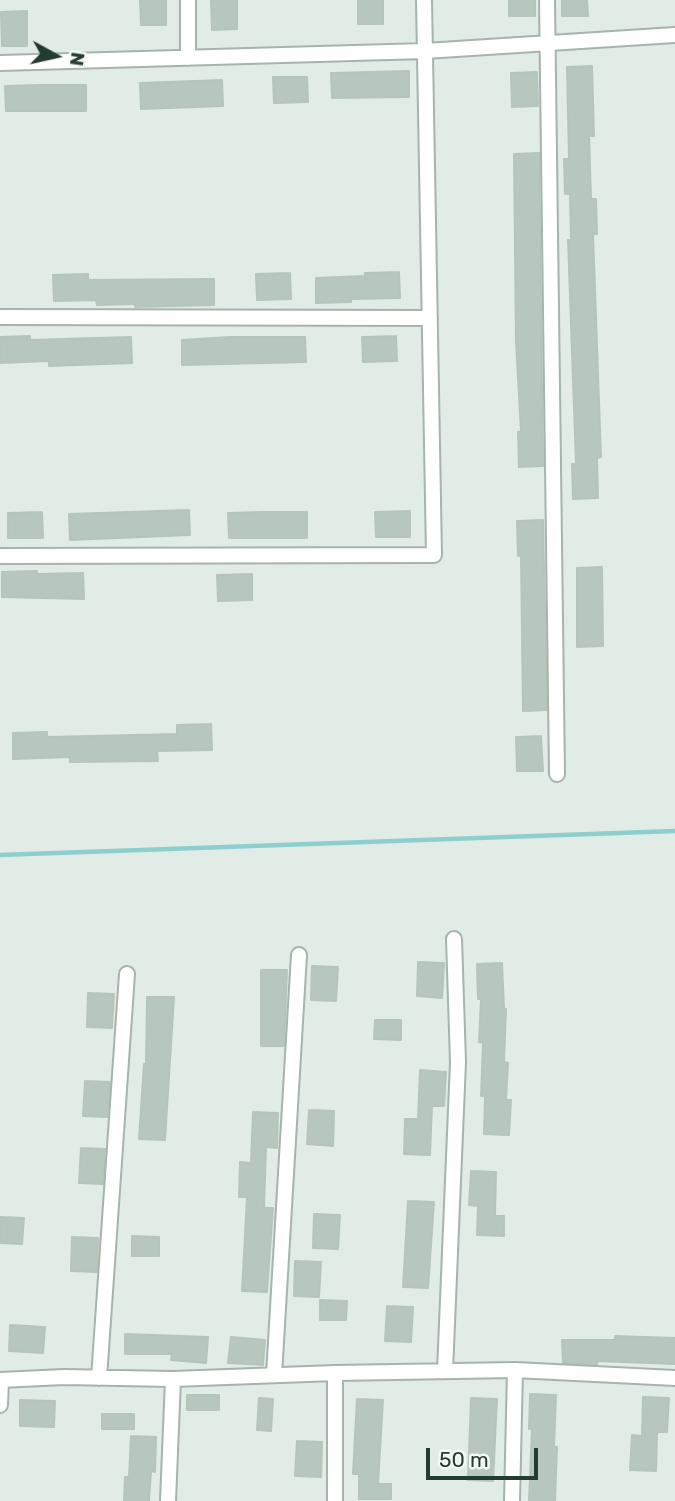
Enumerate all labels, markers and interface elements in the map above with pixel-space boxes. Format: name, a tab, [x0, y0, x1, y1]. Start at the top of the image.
north arrow	[21, 21, 91, 91]
text: N	[65, 51, 90, 67]
scale bar	[430, 1434, 542, 1478]
text: 50 m	[439, 1447, 489, 1472]

